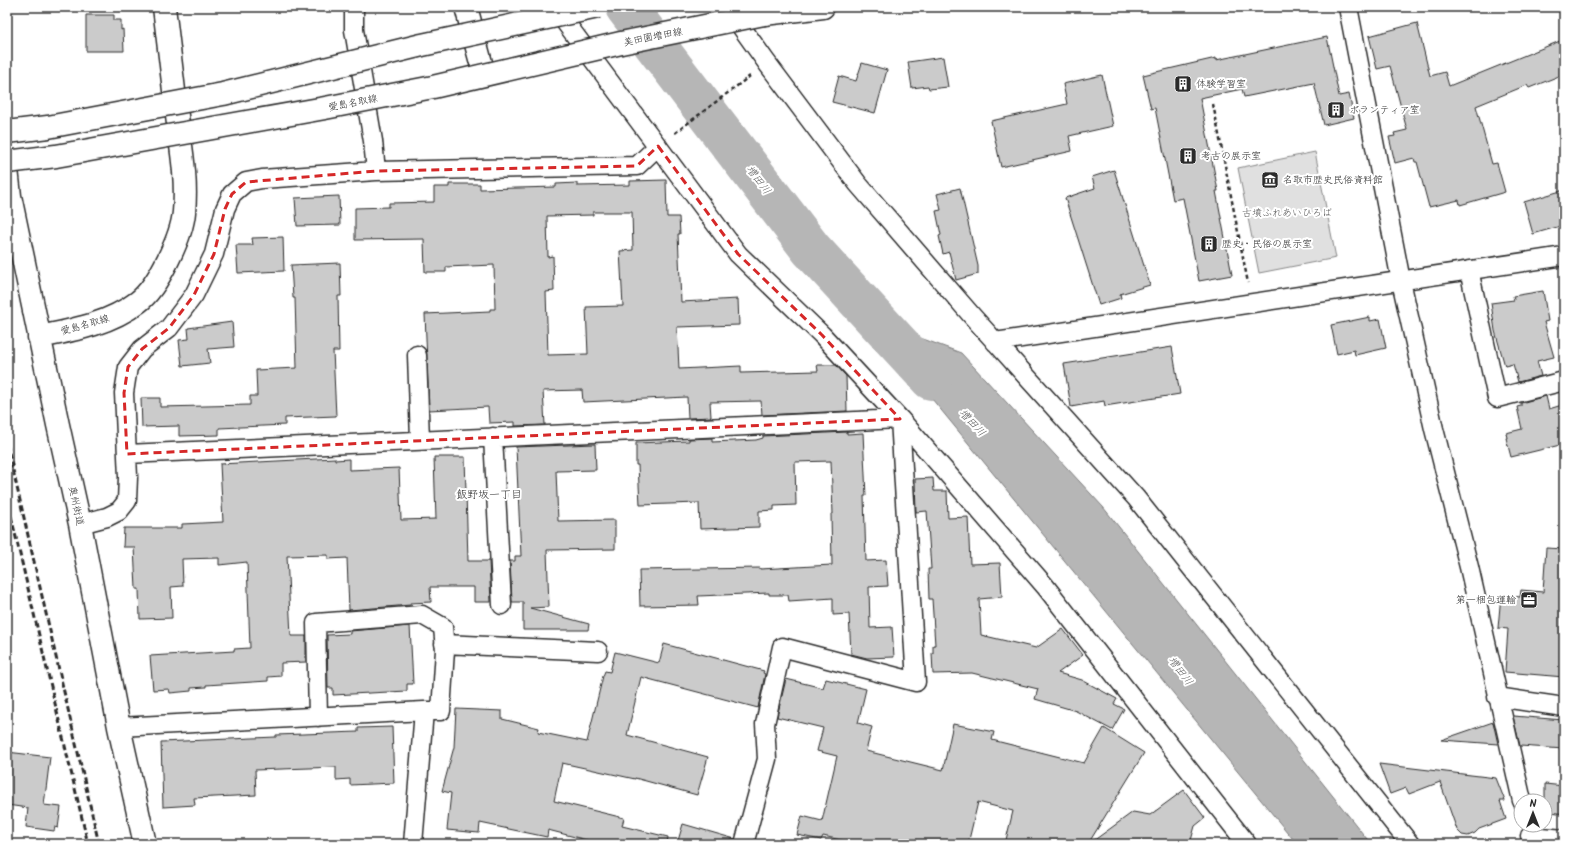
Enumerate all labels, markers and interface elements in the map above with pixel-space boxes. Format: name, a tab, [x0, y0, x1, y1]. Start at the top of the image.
street label: 美田園増田線	[622, 23, 684, 51]
building icon: 体験学習室	[1173, 74, 1193, 94]
place label: 体験学習室	[1196, 76, 1246, 92]
street label: 愛島名取線	[327, 90, 379, 116]
building icon: ボランティア室	[1326, 100, 1346, 120]
place label: ボランティア室	[1349, 102, 1420, 118]
building icon: 考古の展示室	[1178, 146, 1198, 166]
place label: 考古の展示室	[1201, 148, 1261, 164]
water label: 増田川	[741, 161, 775, 199]
museum icon: 名取市歴史民俗資料館	[1260, 170, 1280, 190]
place label: 名取市歴史民俗資料館	[1283, 172, 1383, 188]
park label: 古墳ふれあいひろば	[1242, 205, 1332, 221]
building icon: 歴史・民俗の展示室	[1199, 234, 1219, 254]
place label: 歴史・民俗の展示室	[1222, 236, 1312, 252]
street label: 愛島名取線	[59, 310, 111, 340]
water label: 増田川	[954, 405, 990, 441]
street label: 奥州街道	[64, 485, 88, 527]
district label: 飯野坂一丁目	[456, 486, 522, 504]
office icon: 第一梱包運輸	[1519, 590, 1539, 610]
place label: 第一梱包運輸	[1456, 592, 1516, 608]
water label: 増田川	[1163, 652, 1197, 690]
north arrow	[1513, 793, 1553, 833]
text: N	[1530, 795, 1537, 813]

